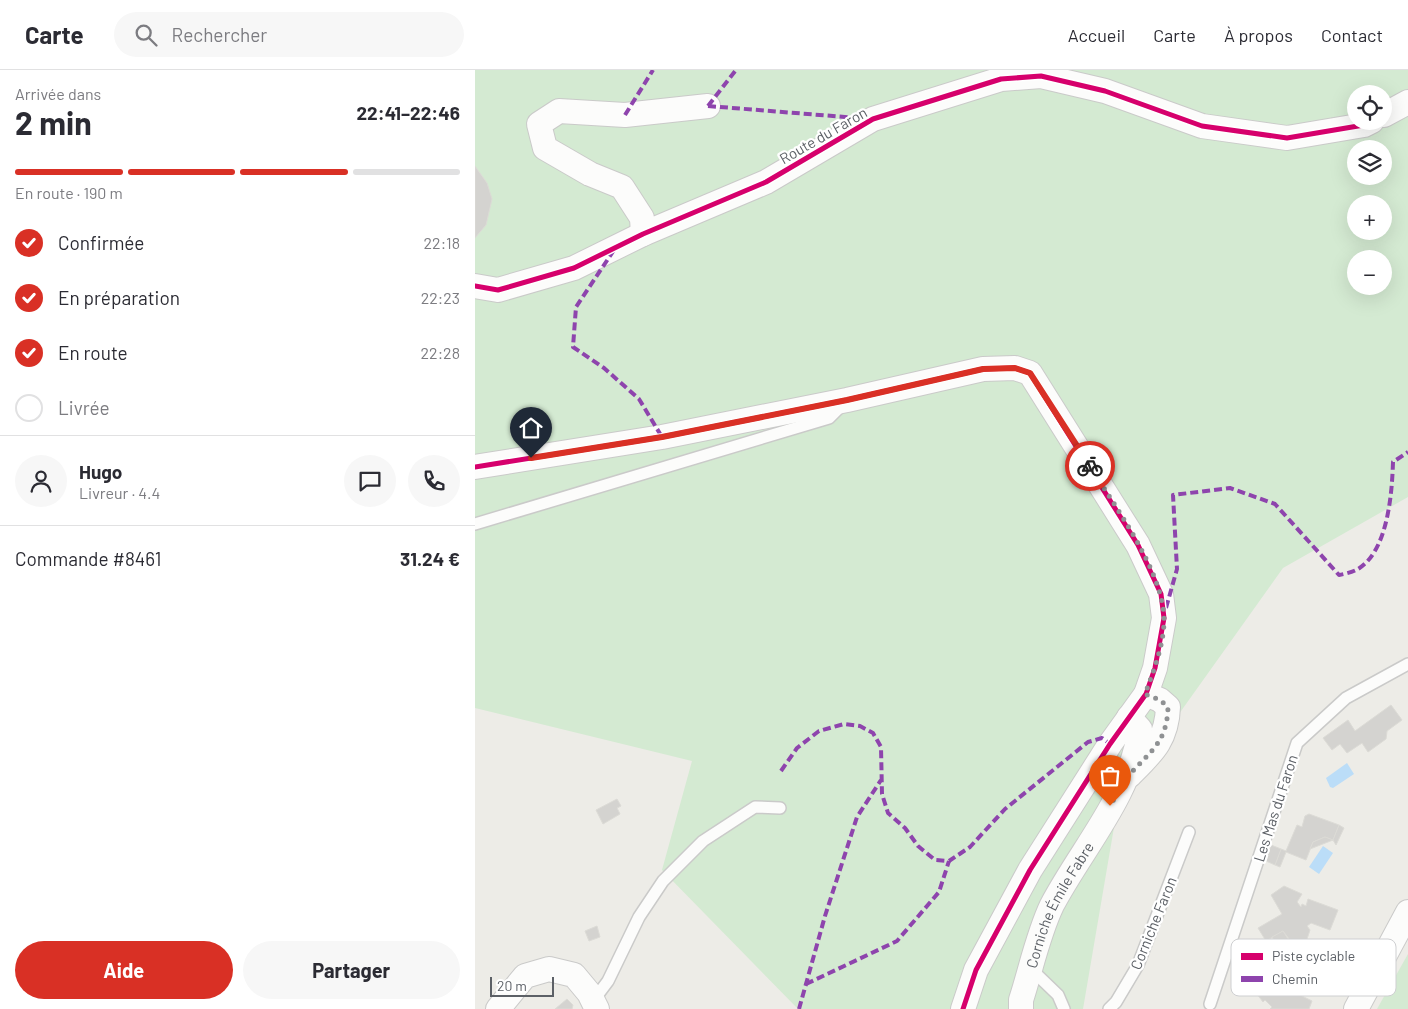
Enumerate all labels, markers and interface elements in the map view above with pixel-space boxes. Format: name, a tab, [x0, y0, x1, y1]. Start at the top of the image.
search box	[114, 12, 464, 57]
text: Carte	[25, 20, 84, 49]
icon: search	[132, 21, 160, 49]
text: Rechercher	[172, 23, 267, 46]
text: Accueil	[1068, 24, 1125, 46]
text: Carte	[1153, 24, 1196, 46]
text: À propos	[1224, 24, 1293, 46]
text: Contact	[1321, 24, 1383, 46]
text: Arrivée dans	[15, 84, 101, 103]
map controls	[1347, 85, 1392, 295]
button: locate	[1347, 85, 1392, 130]
text: 22:41–22:46	[356, 101, 460, 124]
text: 2 min	[15, 103, 92, 141]
street label: Route du Faron	[776, 103, 870, 167]
button: layers	[1347, 140, 1392, 185]
text: En route · 190 m	[15, 183, 123, 202]
button: +	[1347, 195, 1392, 240]
icon: check	[15, 229, 43, 257]
text: Confirmée	[58, 231, 145, 254]
text: 22:18	[423, 233, 460, 252]
button: −	[1347, 250, 1392, 295]
icon: check	[15, 284, 43, 312]
text: En préparation	[58, 286, 180, 309]
text: 22:23	[421, 288, 460, 307]
icon: check	[15, 339, 43, 367]
text: En route	[58, 341, 128, 364]
text: 22:28	[421, 343, 460, 362]
text: Livrée	[58, 396, 110, 419]
pin	[510, 407, 552, 458]
icon: home	[517, 414, 545, 442]
courier	[1065, 441, 1115, 491]
icon: bike	[1076, 452, 1104, 480]
button: person	[15, 455, 67, 507]
button: chat	[344, 455, 396, 507]
button: phone	[408, 455, 460, 507]
text: Hugo	[79, 460, 122, 483]
text: Livreur · 4.4	[79, 483, 160, 502]
text: Commande #8461	[15, 547, 161, 570]
text: 31.24 €	[400, 547, 460, 570]
street label: Les Mas du Faron	[1249, 752, 1301, 864]
pin	[1089, 755, 1131, 806]
icon: bag	[1096, 762, 1124, 790]
street label: Corniche Émile Fabre	[1022, 838, 1097, 970]
street label: Corniche Faron	[1126, 874, 1180, 972]
legend	[1231, 939, 1396, 996]
button: Aide	[15, 941, 233, 999]
button: Partager	[243, 941, 460, 999]
text: Piste cyclable	[1272, 947, 1355, 964]
text: Chemin	[1272, 970, 1318, 987]
scale bar	[490, 974, 554, 997]
text: 20 m	[497, 977, 527, 994]

